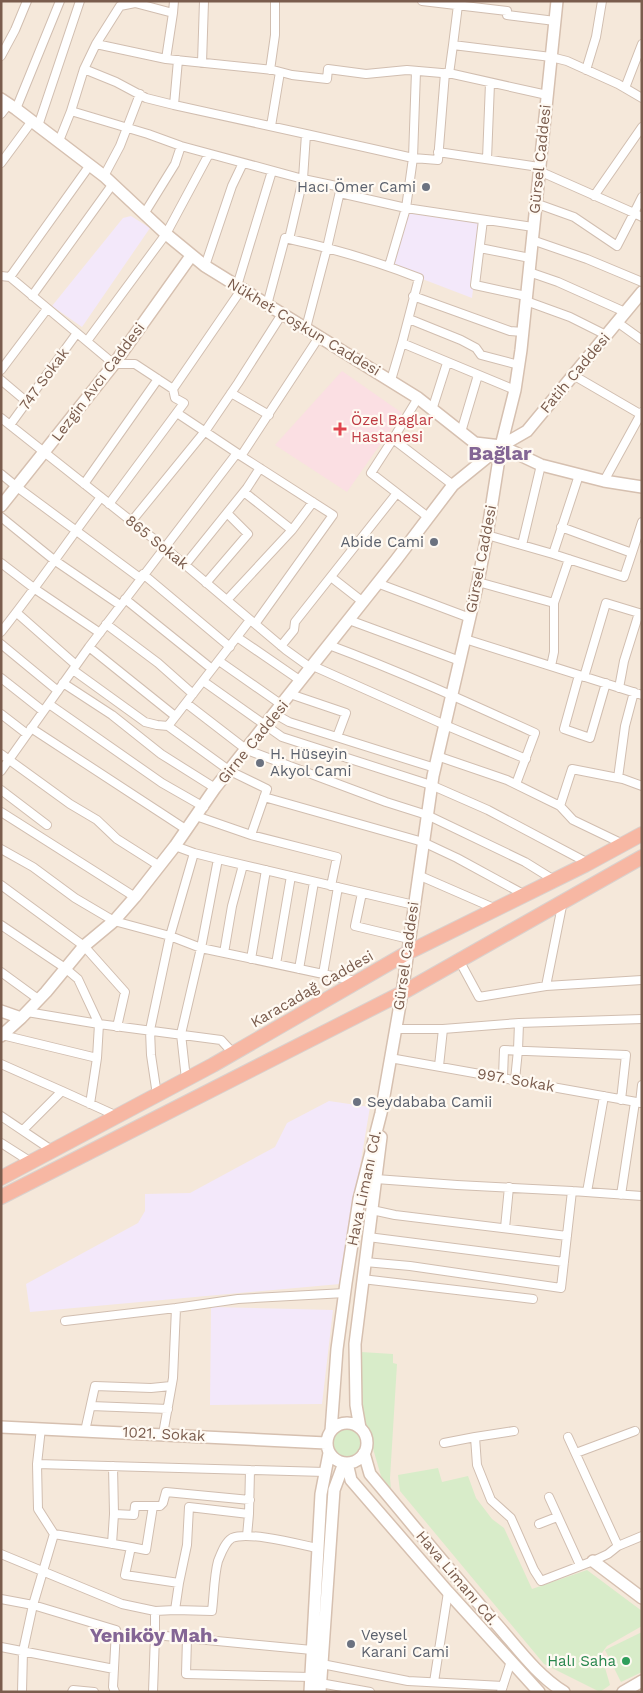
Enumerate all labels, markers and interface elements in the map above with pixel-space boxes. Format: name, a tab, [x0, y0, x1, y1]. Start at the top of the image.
street label: Gürsel Caddesi	[525, 103, 555, 215]
place label: Hacı Ömer Cami	[297, 178, 416, 196]
marker: Hacı Ömer Cami	[420, 181, 432, 193]
street label: Nükhet Coşkun Caddesi	[224, 274, 384, 380]
street label: Lezgin Avcı Caddesi	[47, 319, 149, 445]
street label: Fatih Caddesi	[536, 329, 614, 417]
street label: 747 Sokak	[15, 344, 73, 414]
place label: Özel Baglar Hastanesi	[351, 411, 433, 446]
marker: Özel Baglar Hastanesi	[333, 422, 347, 436]
district label: Bağlar	[468, 441, 532, 465]
street label: Gürsel Caddesi	[462, 503, 500, 615]
street label: 865 Sokak	[122, 511, 193, 573]
place label: Abide Cami	[340, 533, 424, 551]
marker: Abide Cami	[428, 536, 440, 548]
street label: Girne Caddesi	[214, 697, 292, 787]
place label: H. Hüseyin Akyol Cami	[270, 745, 351, 780]
marker: H. Hüseyin Akyol Cami	[254, 757, 266, 769]
street label: Gürsel Caddesi	[389, 900, 423, 1012]
street label: Karacadağ Caddesi	[248, 947, 376, 1031]
street label: 997. Sokak	[476, 1064, 557, 1096]
place label: Seydababa Camii	[367, 1093, 492, 1111]
marker: Seydababa Camii	[351, 1096, 363, 1108]
street label: Hava Limanı Cd.	[343, 1128, 385, 1248]
street label: 1021. Sokak	[122, 1423, 206, 1445]
street label: Hava Limanı Cd.	[412, 1527, 502, 1629]
district label: Yeniköy Mah.	[90, 1623, 218, 1647]
place label: Veysel Karani Cami	[361, 1626, 449, 1661]
marker: Veysel Karani Cami	[345, 1638, 357, 1650]
place label: Halı Saha	[547, 1652, 617, 1670]
marker: Halı Saha	[620, 1655, 632, 1667]

